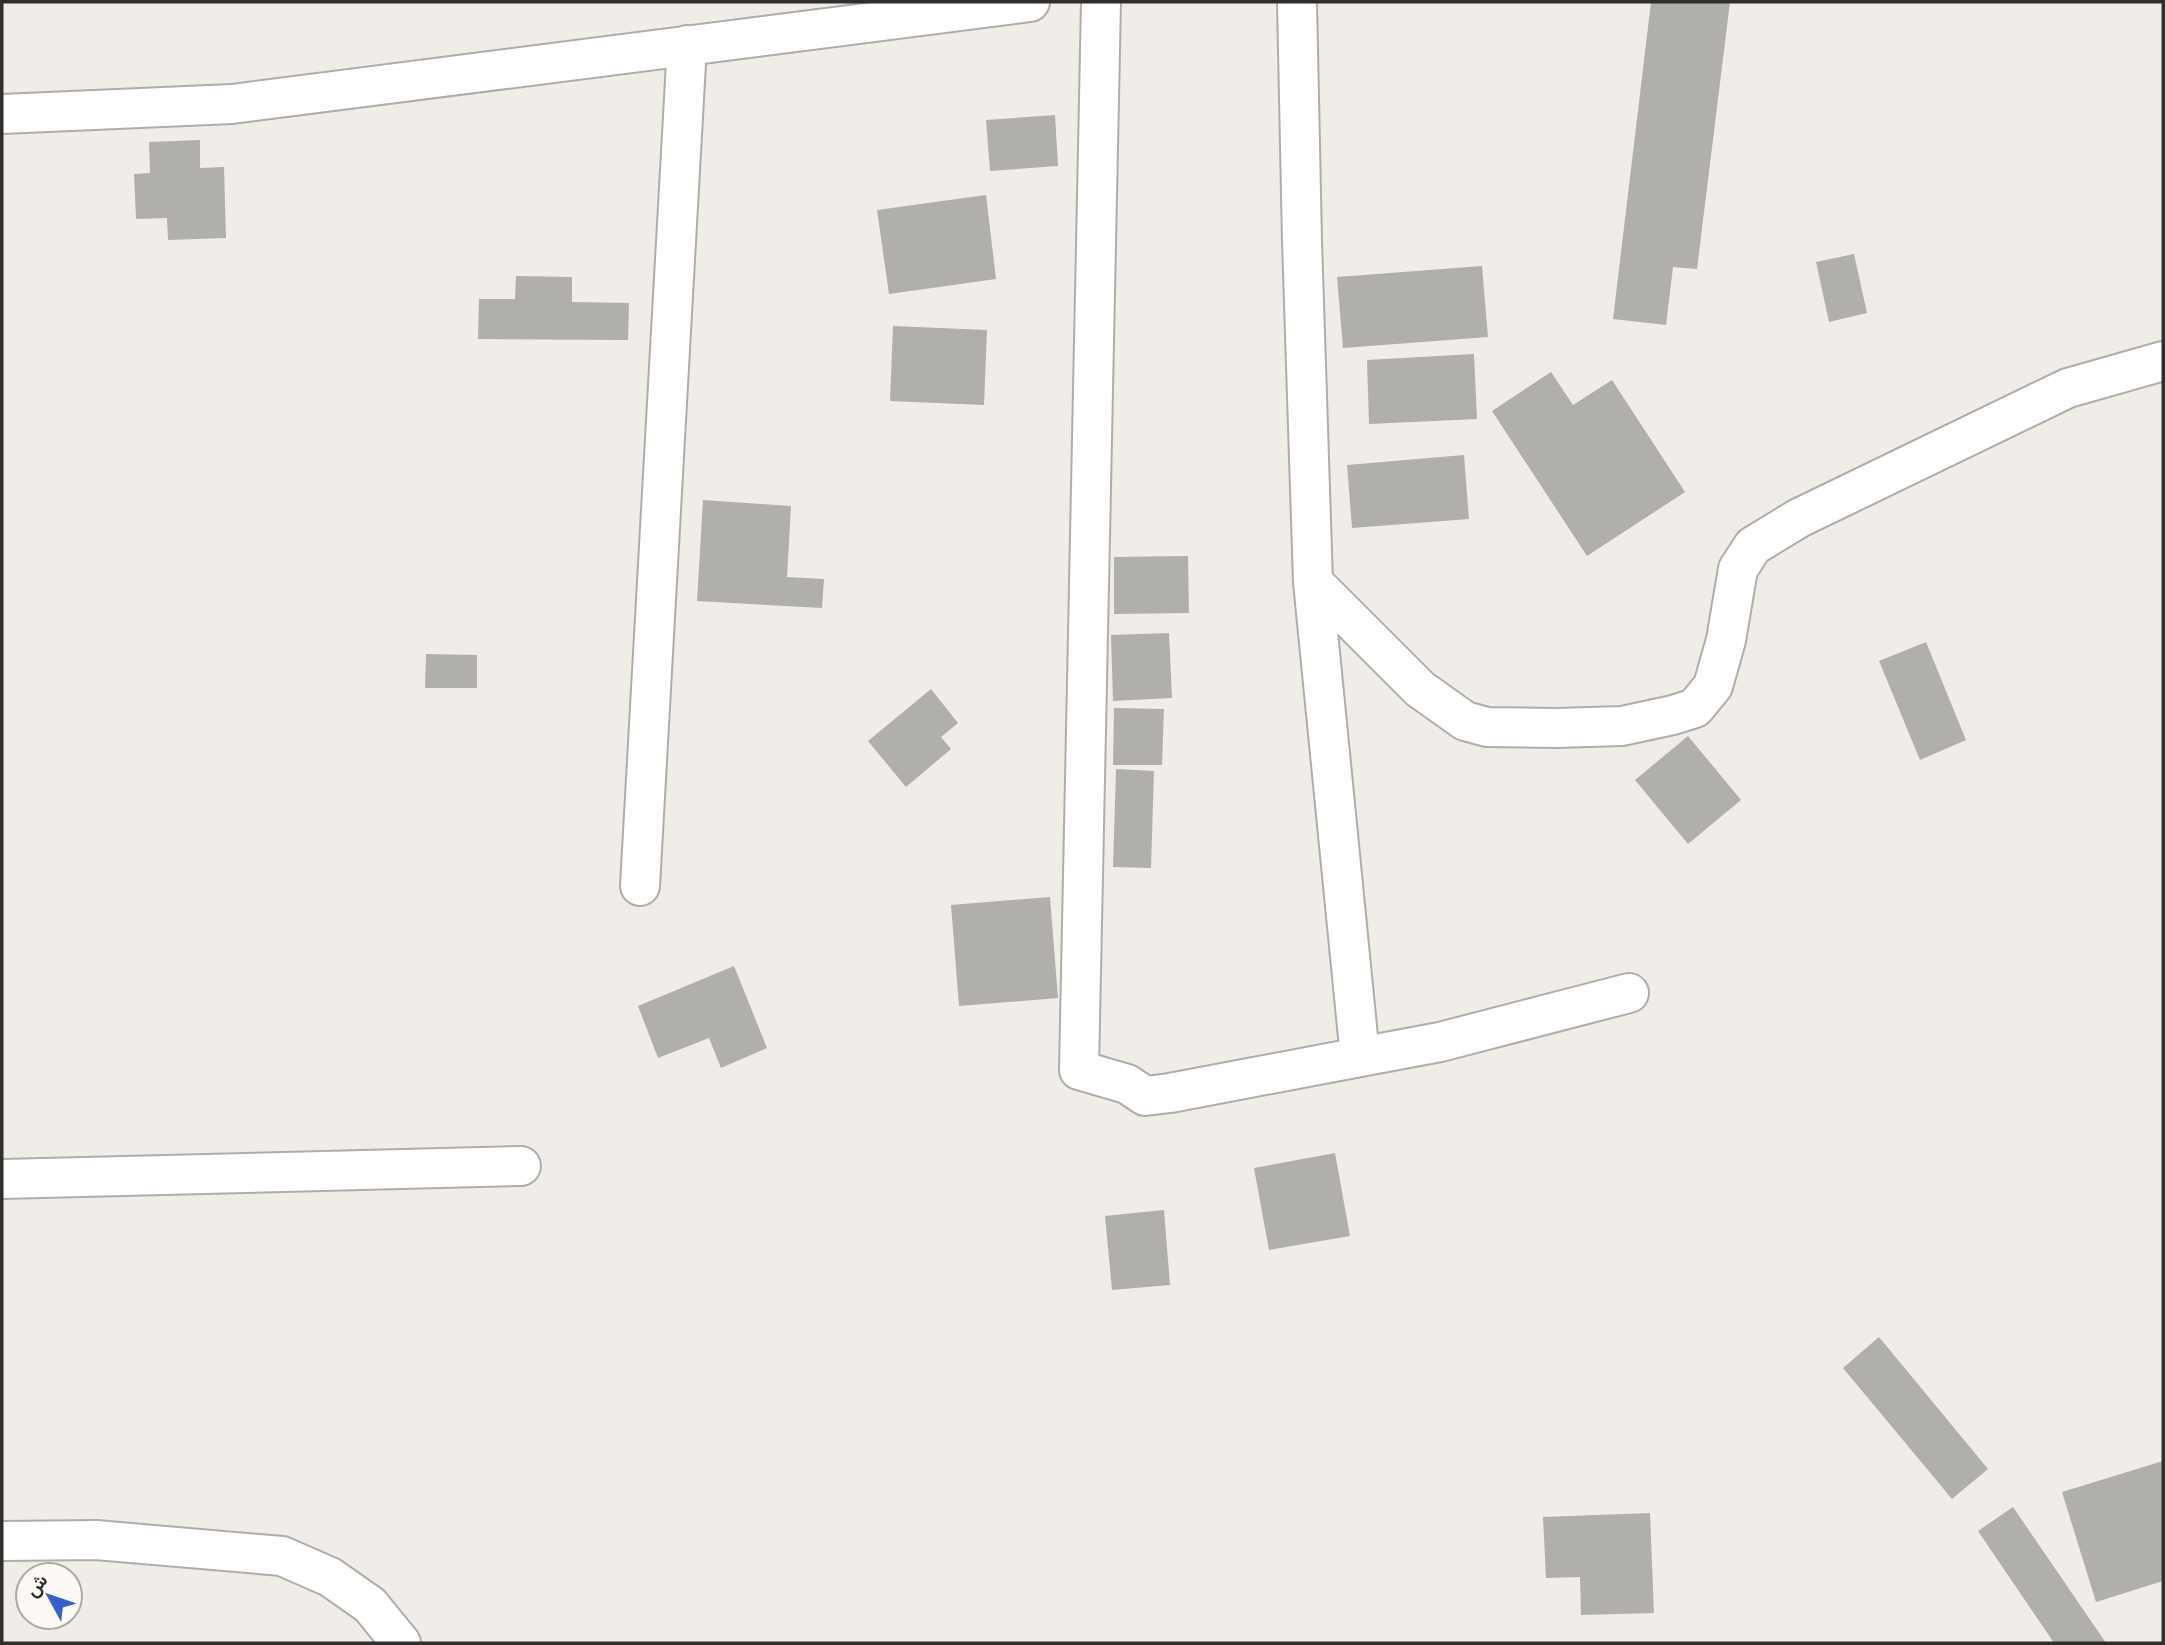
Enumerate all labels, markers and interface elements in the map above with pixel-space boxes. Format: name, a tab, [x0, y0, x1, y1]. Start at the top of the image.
north arrow	[14, 1561, 84, 1631]
text: ش	[19, 1568, 53, 1602]

